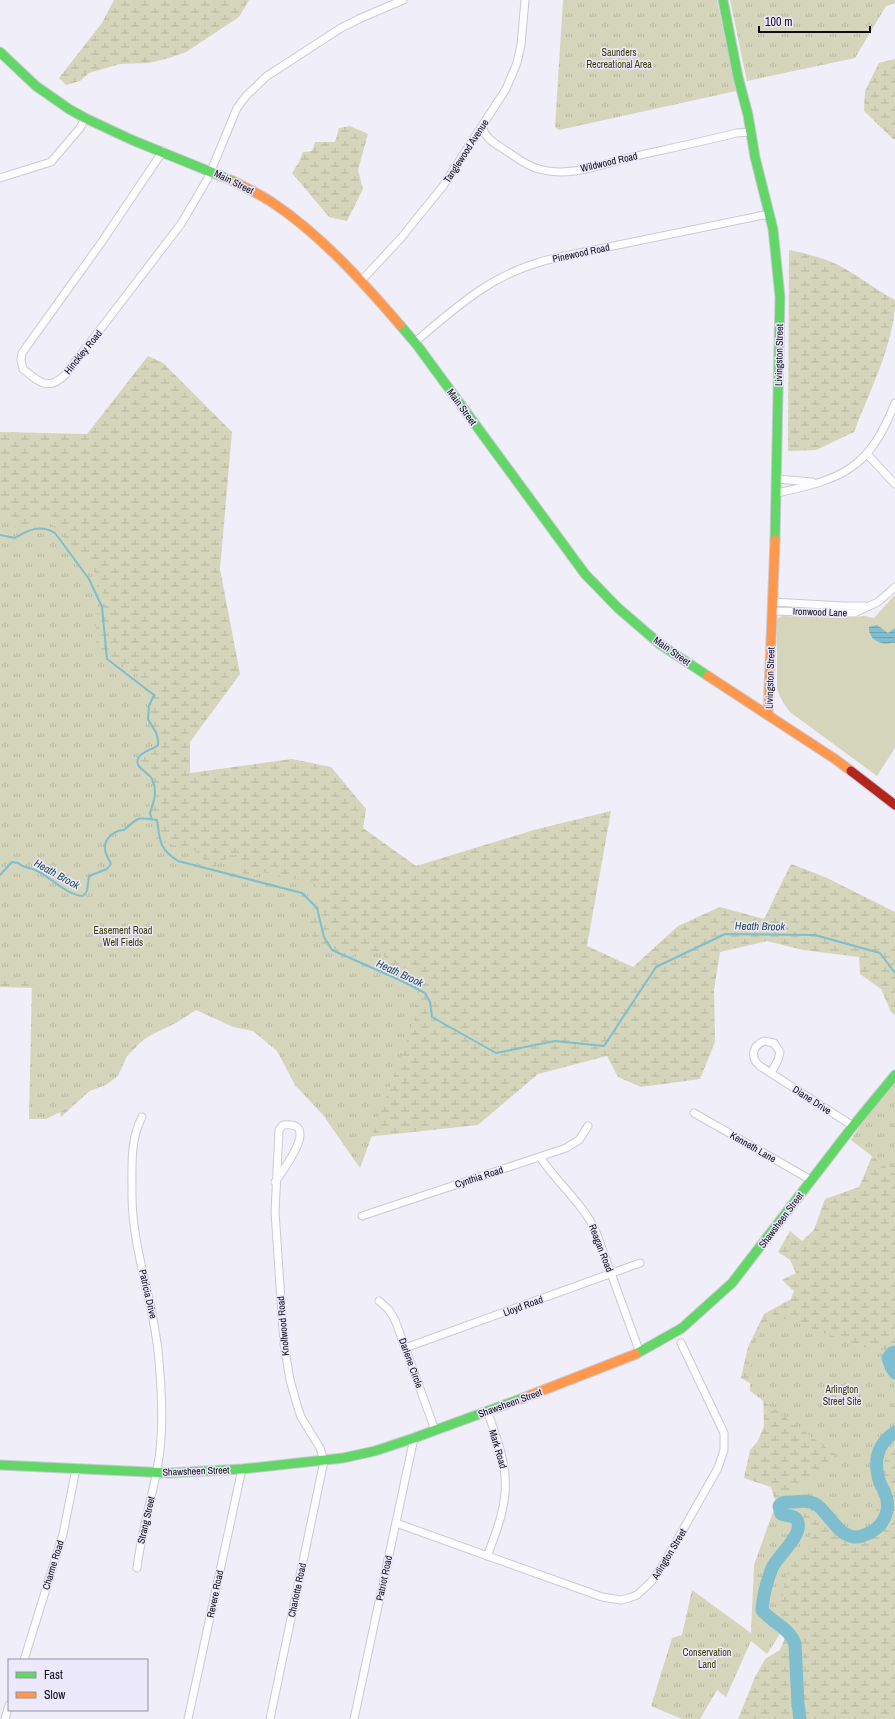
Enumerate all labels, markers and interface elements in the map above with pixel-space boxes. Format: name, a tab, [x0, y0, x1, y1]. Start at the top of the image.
scale bar	[759, 8, 870, 34]
text: 100 m	[765, 14, 792, 30]
park label: Saunders Recreational Area	[586, 46, 652, 71]
street label: Tanglewood Avenue	[441, 116, 492, 185]
street label: Wildwood Road	[579, 149, 639, 175]
street label: Main Street	[212, 167, 257, 197]
street label: Pinewood Road	[551, 241, 611, 265]
street label: Livingston Street	[772, 323, 786, 386]
street label: Hinckley Road	[61, 327, 105, 377]
street label: Main Street	[444, 386, 480, 429]
street label: Ironwood Lane	[793, 605, 848, 619]
street label: Main Street	[651, 634, 694, 669]
street label: Livingston Street	[762, 646, 778, 709]
water label: Heath Brook	[32, 856, 83, 893]
water label: Heath Brook	[735, 919, 786, 933]
park label: Easement Road Well Fields	[94, 924, 152, 949]
water label: Heath Brook	[374, 956, 426, 990]
street label: Diane Drive	[790, 1083, 834, 1118]
street label: Kenneth Lane	[728, 1129, 779, 1166]
street label: Cynthia Road	[453, 1163, 505, 1191]
street label: Shawsheen Street	[756, 1189, 807, 1251]
street label: Reagan Road	[586, 1222, 616, 1274]
street label: Patricia Drive	[136, 1268, 160, 1320]
street label: Lloyd Road	[501, 1293, 545, 1319]
street label: Knollwood Road	[274, 1296, 292, 1356]
street label: Darlene Circle	[396, 1336, 426, 1390]
park label: Arlington Street Site	[823, 1383, 862, 1408]
street label: Shawsheen Street	[476, 1385, 544, 1421]
street label: Mark Road	[486, 1428, 510, 1470]
street label: Shawsheen Street	[162, 1463, 230, 1479]
street label: Strang Street	[134, 1494, 158, 1545]
street label: Arlington Street	[648, 1526, 690, 1583]
street label: Charme Road	[39, 1539, 67, 1591]
street label: Patriot Road	[373, 1554, 395, 1602]
street label: Charlotte Road	[285, 1562, 309, 1618]
street label: Revere Road	[204, 1569, 226, 1619]
park label: Conservation Land	[683, 1646, 731, 1671]
legend	[8, 1659, 148, 1711]
text: Fast	[44, 1667, 63, 1683]
text: Slow	[44, 1687, 66, 1703]

